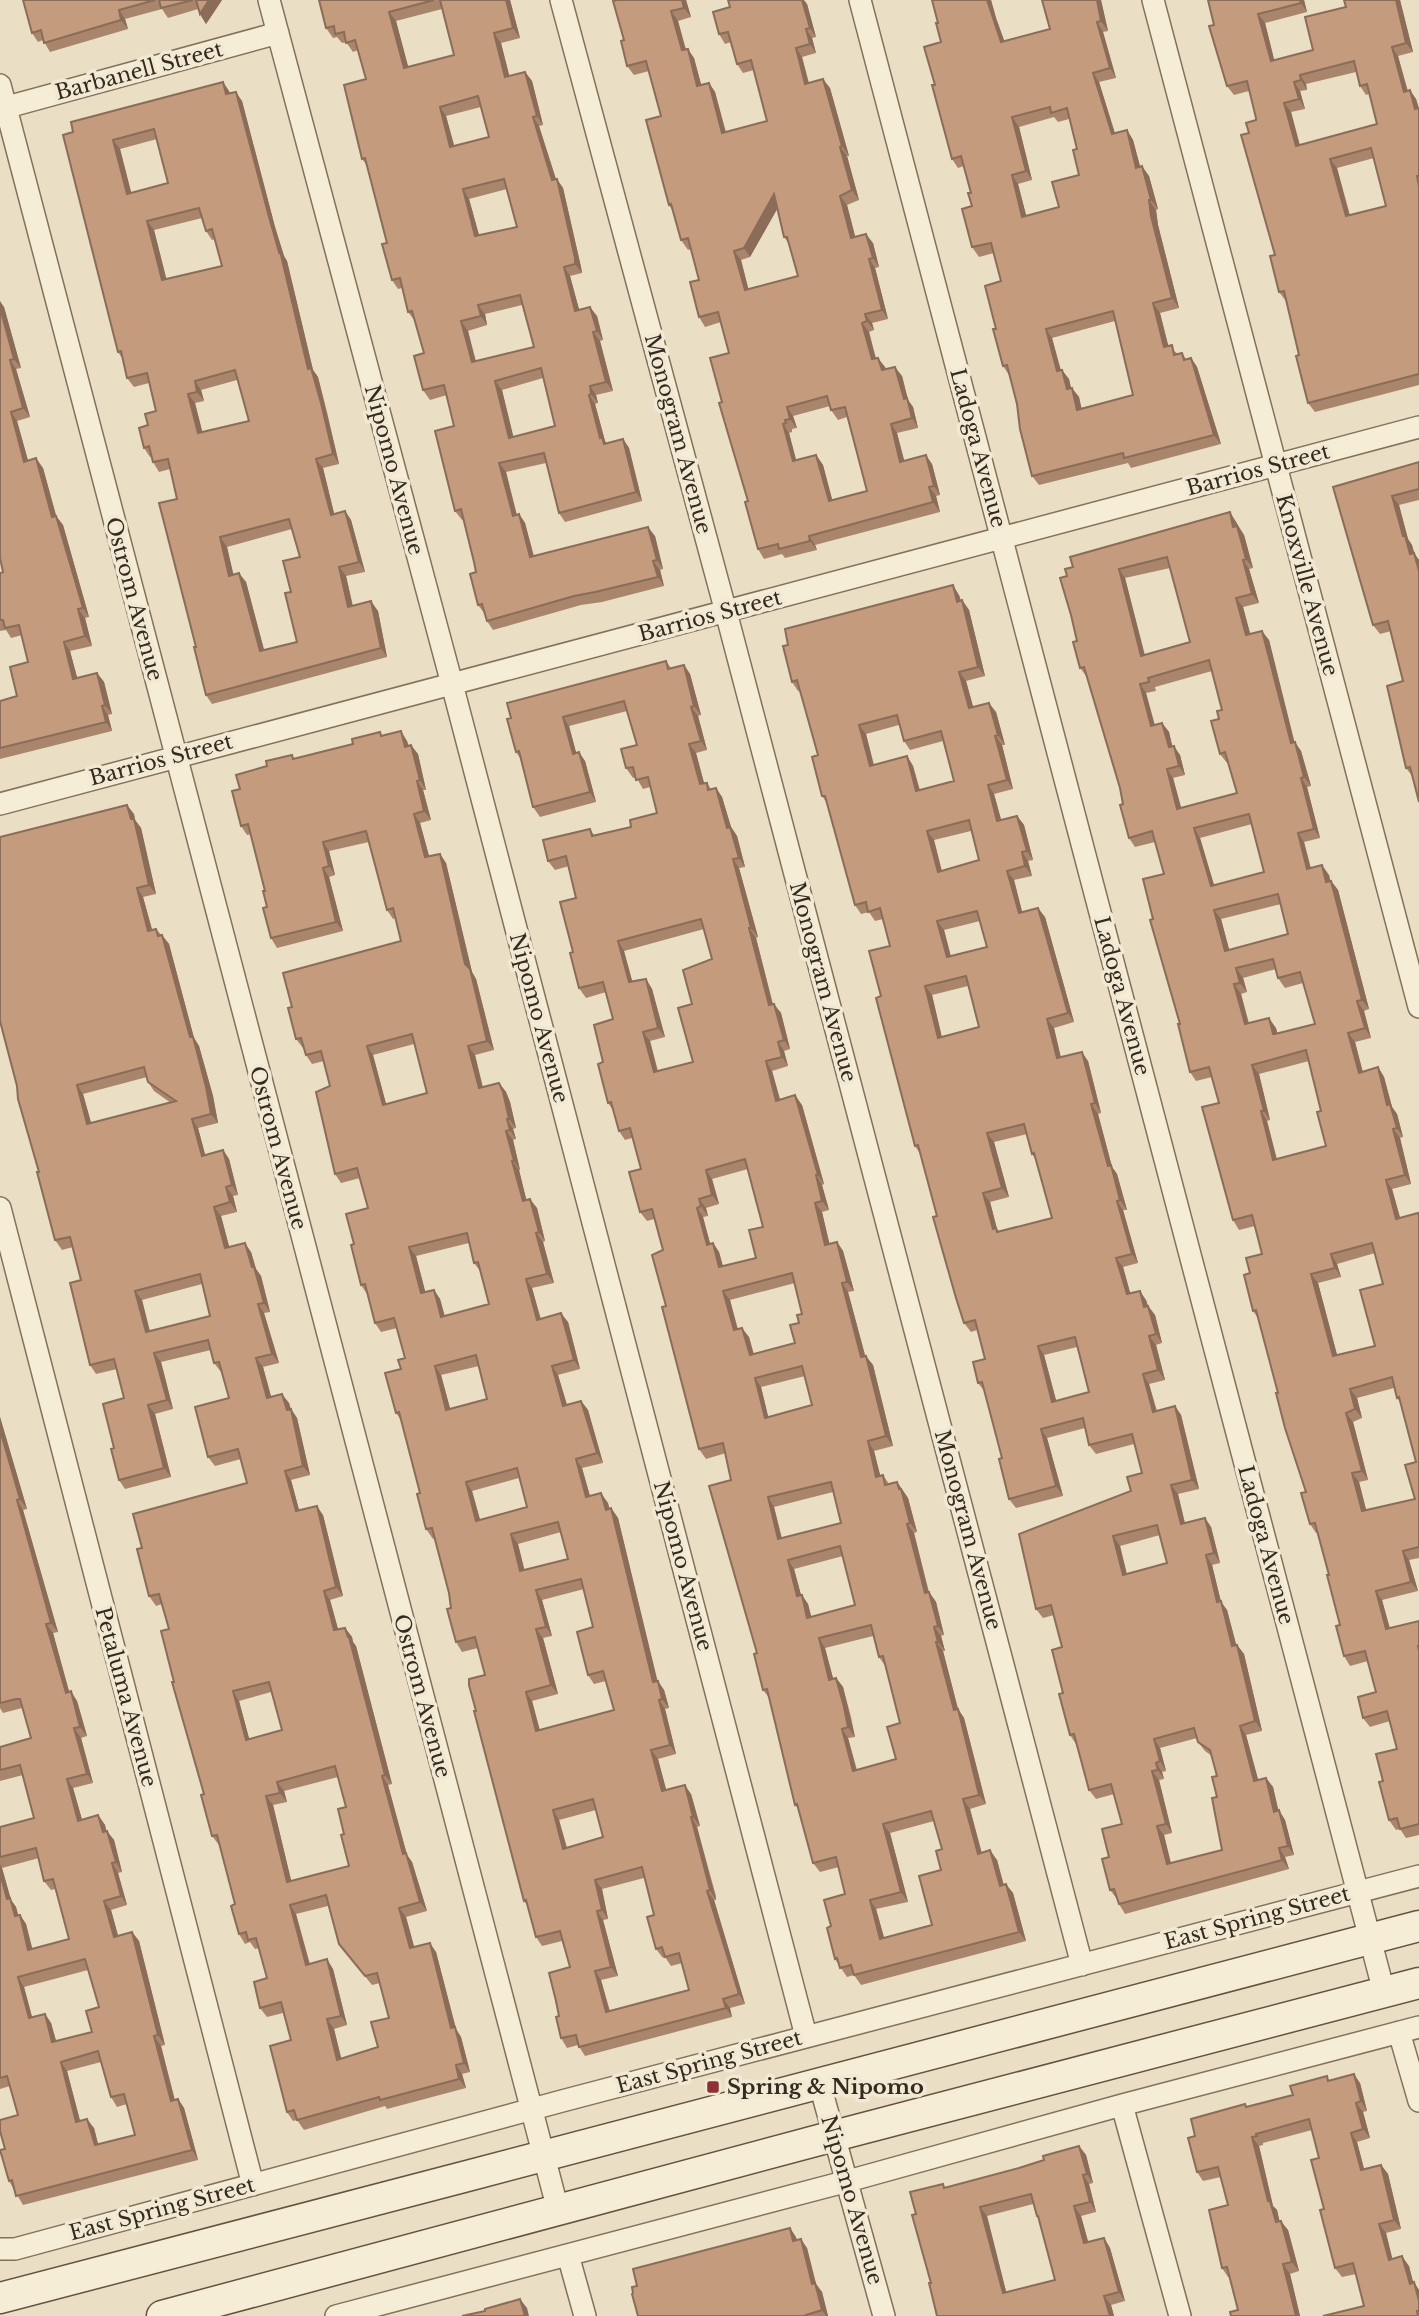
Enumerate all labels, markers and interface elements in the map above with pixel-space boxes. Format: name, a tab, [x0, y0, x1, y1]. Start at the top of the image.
street label: Barbanell Street	[52, 36, 226, 106]
street label: Monogram Avenue	[639, 331, 717, 537]
street label: Ladoga Avenue	[944, 365, 1012, 531]
street label: Nipomo Avenue	[359, 382, 429, 558]
street label: Barrios Street	[1183, 438, 1333, 502]
street label: Knoxville Avenue	[1270, 491, 1344, 679]
street label: Ostrom Avenue	[100, 514, 168, 684]
street label: Barrios Street	[635, 584, 785, 648]
street label: Barrios Street	[86, 728, 236, 792]
street label: Monogram Avenue	[784, 879, 862, 1085]
street label: Ladoga Avenue	[1088, 913, 1156, 1079]
street label: Nipomo Avenue	[504, 930, 574, 1106]
street label: Ostrom Avenue	[244, 1063, 312, 1233]
street label: Monogram Avenue	[929, 1427, 1007, 1633]
street label: Ladoga Avenue	[1232, 1462, 1300, 1628]
street label: Nipomo Avenue	[648, 1478, 718, 1654]
street label: Petaluma Avenue	[89, 1604, 163, 1790]
street label: Ostrom Avenue	[388, 1611, 456, 1781]
street label: East Spring Street	[1161, 1881, 1353, 1955]
street label: East Spring Street	[613, 2025, 805, 2099]
place label: Spring & Nipomo	[727, 2074, 924, 2100]
marker: Spring & Nipomo	[705, 2079, 721, 2095]
street label: Nipomo Avenue	[815, 2112, 889, 2288]
street label: East Spring Street	[66, 2172, 258, 2246]

